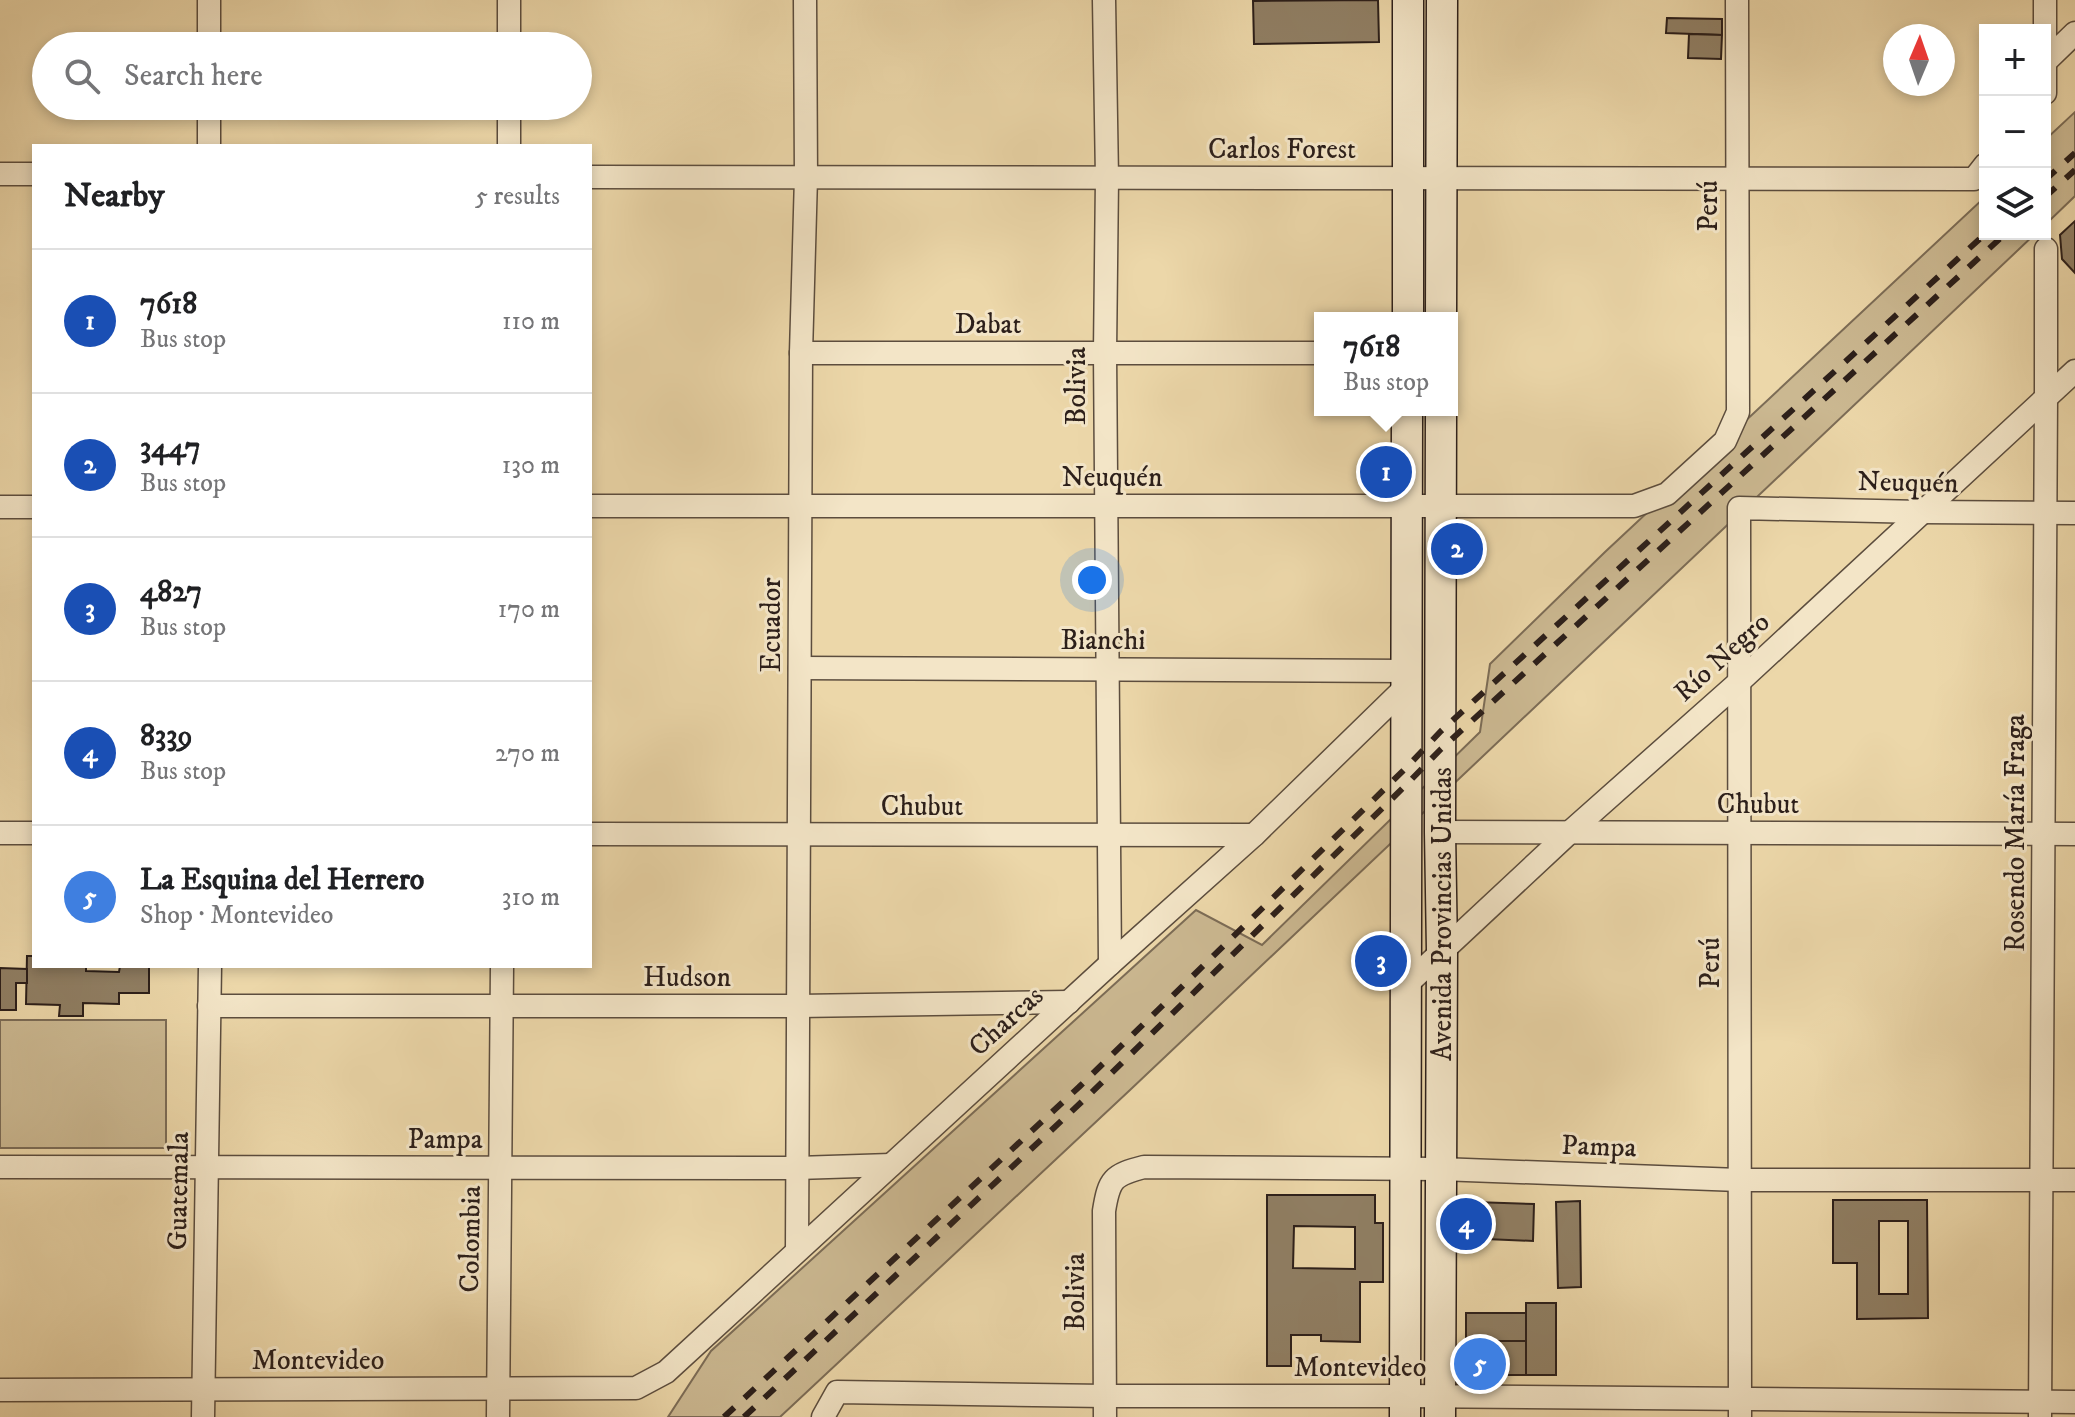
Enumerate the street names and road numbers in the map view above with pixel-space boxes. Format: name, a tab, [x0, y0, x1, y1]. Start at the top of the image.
street label: Carlos Forest	[1208, 132, 1356, 167]
street label: Perú	[1691, 180, 1726, 232]
street label: Dabat	[955, 307, 1021, 342]
street label: Bolivia	[1059, 347, 1094, 425]
street label: Neuquén	[1061, 460, 1163, 495]
street label: Neuquén	[1857, 464, 1959, 501]
street label: Ecuador	[754, 577, 789, 673]
street label: Río Negro	[1667, 605, 1777, 709]
street label: Bianchi	[1060, 623, 1146, 658]
street label: Rosendo María Fraga	[1998, 714, 2033, 952]
street label: Avenida Provincias Unidas	[1425, 767, 1460, 1061]
street label: Chubut	[1717, 787, 1799, 822]
street label: Chubut	[881, 789, 963, 824]
street label: Perú	[1693, 937, 1728, 989]
street label: Hudson	[643, 960, 731, 995]
street label: Charcas	[961, 978, 1051, 1064]
street label: Pampa	[407, 1122, 483, 1157]
street label: Pampa	[1561, 1128, 1637, 1165]
street label: Guatemala	[160, 1131, 197, 1251]
street label: Colombia	[452, 1185, 489, 1293]
street label: Bolivia	[1058, 1253, 1093, 1331]
street label: Montevideo	[252, 1343, 384, 1378]
street label: Montevideo	[1294, 1350, 1426, 1385]

